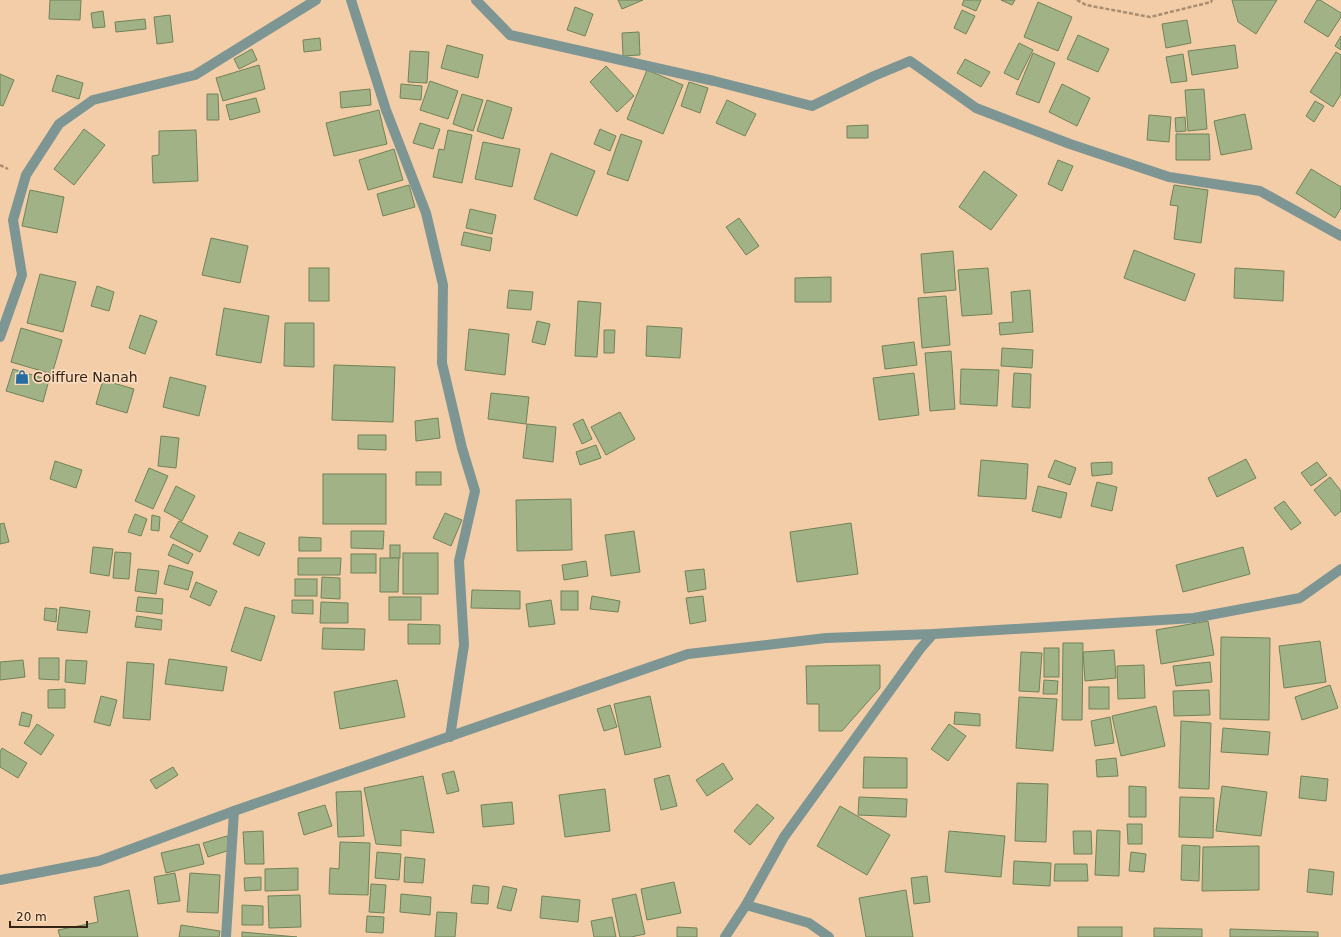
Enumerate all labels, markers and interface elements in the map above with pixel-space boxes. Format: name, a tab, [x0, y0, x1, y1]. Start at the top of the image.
shop icon: Coiffure Nanah	[14, 369, 30, 385]
place label: Coiffure Nanah	[33, 369, 138, 385]
scale bar	[10, 903, 87, 929]
text: 20 m	[16, 910, 47, 924]

